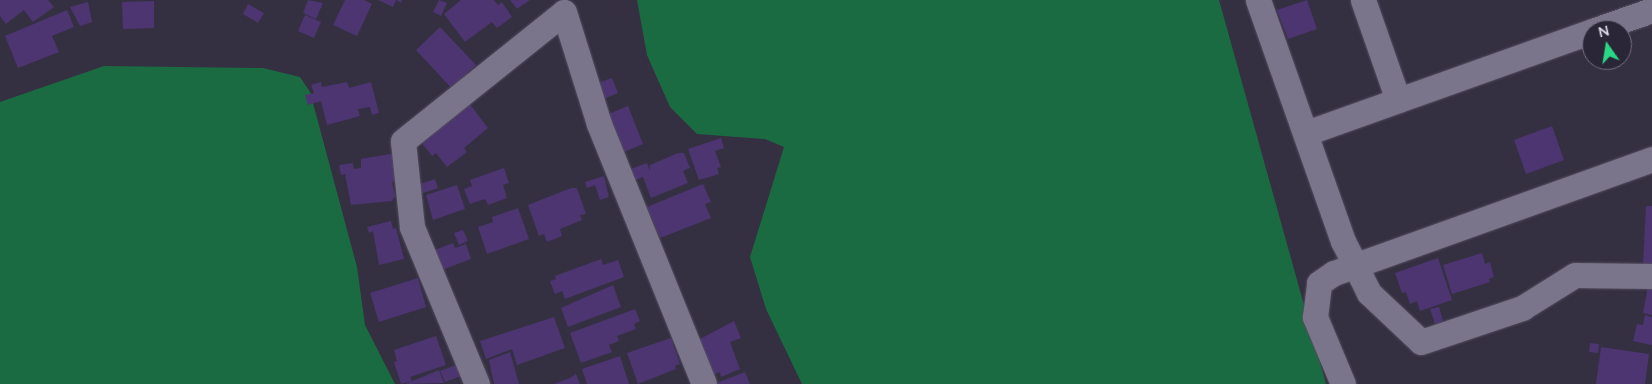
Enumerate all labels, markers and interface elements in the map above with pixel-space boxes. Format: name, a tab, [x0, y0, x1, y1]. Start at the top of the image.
north arrow	[1582, 20, 1632, 70]
text: N	[1597, 21, 1611, 40]

